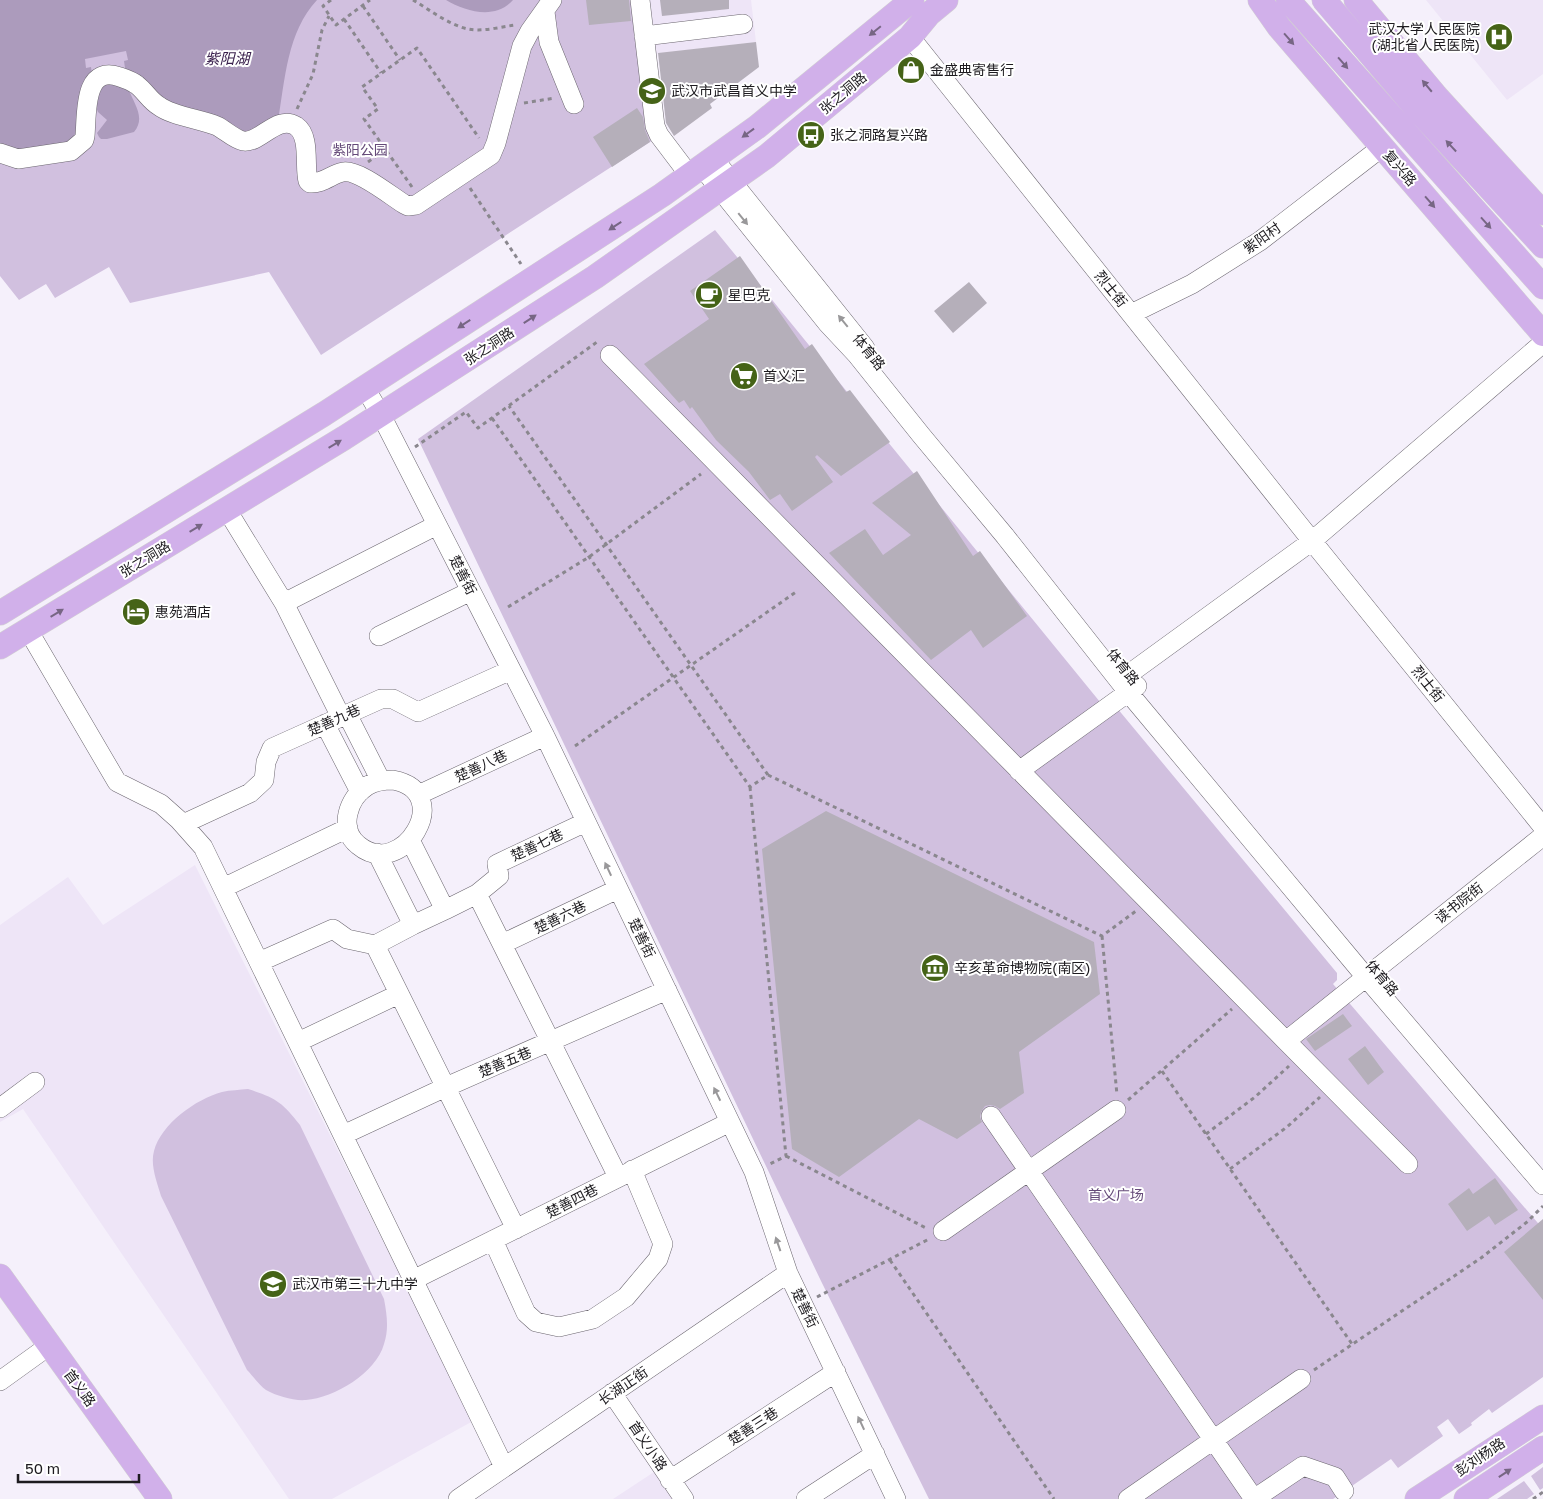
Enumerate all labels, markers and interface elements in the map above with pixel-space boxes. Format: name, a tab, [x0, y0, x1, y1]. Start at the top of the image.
place label: 武汉大学人民医院 (湖北省人民医院)	[1368, 20, 1480, 53]
hospital icon: 武汉大学人民医院 (湖北省人民医院)	[1484, 22, 1514, 52]
one-way arrow	[868, 25, 881, 36]
one-way arrow	[1284, 32, 1295, 45]
water label: 紫阳湖	[204, 49, 251, 67]
shop icon: 金盛典寄售行	[896, 55, 926, 85]
one-way arrow	[1337, 56, 1349, 68]
place label: 金盛典寄售行	[930, 61, 1014, 78]
street label: 张之洞路	[816, 68, 870, 117]
school or university icon: 武汉市武昌首义中学	[637, 76, 667, 106]
one-way arrow	[1422, 80, 1433, 93]
place label: 武汉市武昌首义中学	[671, 82, 797, 99]
bus stop icon: 张之洞路复兴路	[796, 120, 826, 150]
place label: 张之洞路复兴路	[830, 126, 928, 143]
one-way arrow	[741, 128, 755, 138]
park label: 紫阳公园	[332, 141, 388, 158]
one-way arrow	[1445, 141, 1457, 153]
street label: 复兴路	[1380, 146, 1421, 189]
one-way arrow	[1424, 195, 1435, 208]
one-way arrow	[737, 212, 748, 225]
one-way arrow	[1480, 217, 1492, 229]
street label: 紫阳村	[1240, 219, 1284, 257]
one-way arrow	[608, 221, 622, 231]
street label: 烈士街	[1092, 267, 1131, 310]
cafe icon: 星巴克	[694, 280, 724, 310]
place label: 星巴克	[728, 286, 770, 303]
one-way arrow	[524, 314, 537, 324]
one-way arrow	[838, 314, 849, 327]
one-way arrow	[458, 320, 471, 329]
street label: 张之洞路	[461, 323, 517, 368]
street label: 体育路	[850, 330, 889, 373]
supermarket icon: 首义汇	[729, 361, 759, 391]
place label: 首义汇	[763, 367, 805, 384]
one-way arrow	[328, 440, 341, 449]
one-way arrow	[189, 524, 202, 533]
street label: 张之洞路	[116, 537, 173, 580]
street label: 楚善街	[446, 552, 481, 597]
hotel icon: 惠苑酒店	[121, 597, 151, 627]
place label: 惠苑酒店	[155, 603, 211, 620]
one-way arrow	[50, 608, 63, 617]
street label: 体育路	[1104, 645, 1143, 688]
street label: 烈士街	[1409, 662, 1448, 705]
street label: 楚善九巷	[305, 700, 363, 739]
street label: 楚善八巷	[452, 746, 510, 785]
street label: 楚善七巷	[508, 825, 566, 864]
one-way arrow	[604, 861, 613, 876]
street label: 读书院街	[1431, 879, 1486, 927]
street label: 楚善六巷	[531, 897, 589, 936]
street label: 楚善街	[626, 915, 659, 960]
museum icon: 辛亥革命博物院(南区)	[920, 953, 950, 983]
street label: 体育路	[1362, 956, 1402, 999]
place label: 辛亥革命博物院(南区)	[954, 959, 1091, 976]
street label: 楚善五巷	[476, 1043, 534, 1080]
one-way arrow	[712, 1087, 720, 1101]
street label: 楚善四巷	[543, 1180, 601, 1221]
park label: 首义广场	[1088, 1186, 1144, 1203]
one-way arrow	[774, 1236, 782, 1251]
school or university icon: 武汉市第三十九中学	[258, 1269, 288, 1299]
place label: 武汉市第三十九中学	[292, 1275, 418, 1292]
street label: 楚善街	[789, 1285, 822, 1330]
street label: 长湖正街	[595, 1363, 651, 1408]
street label: 首义路	[61, 1366, 100, 1410]
street label: 楚善三巷	[725, 1403, 781, 1448]
one-way arrow	[856, 1416, 864, 1430]
street label: 首义小路	[626, 1418, 671, 1474]
street label: 彭刘杨路	[1452, 1434, 1508, 1479]
scale bar	[18, 1452, 139, 1484]
text: 50 m	[25, 1459, 60, 1477]
one-way arrow	[1498, 1469, 1511, 1478]

